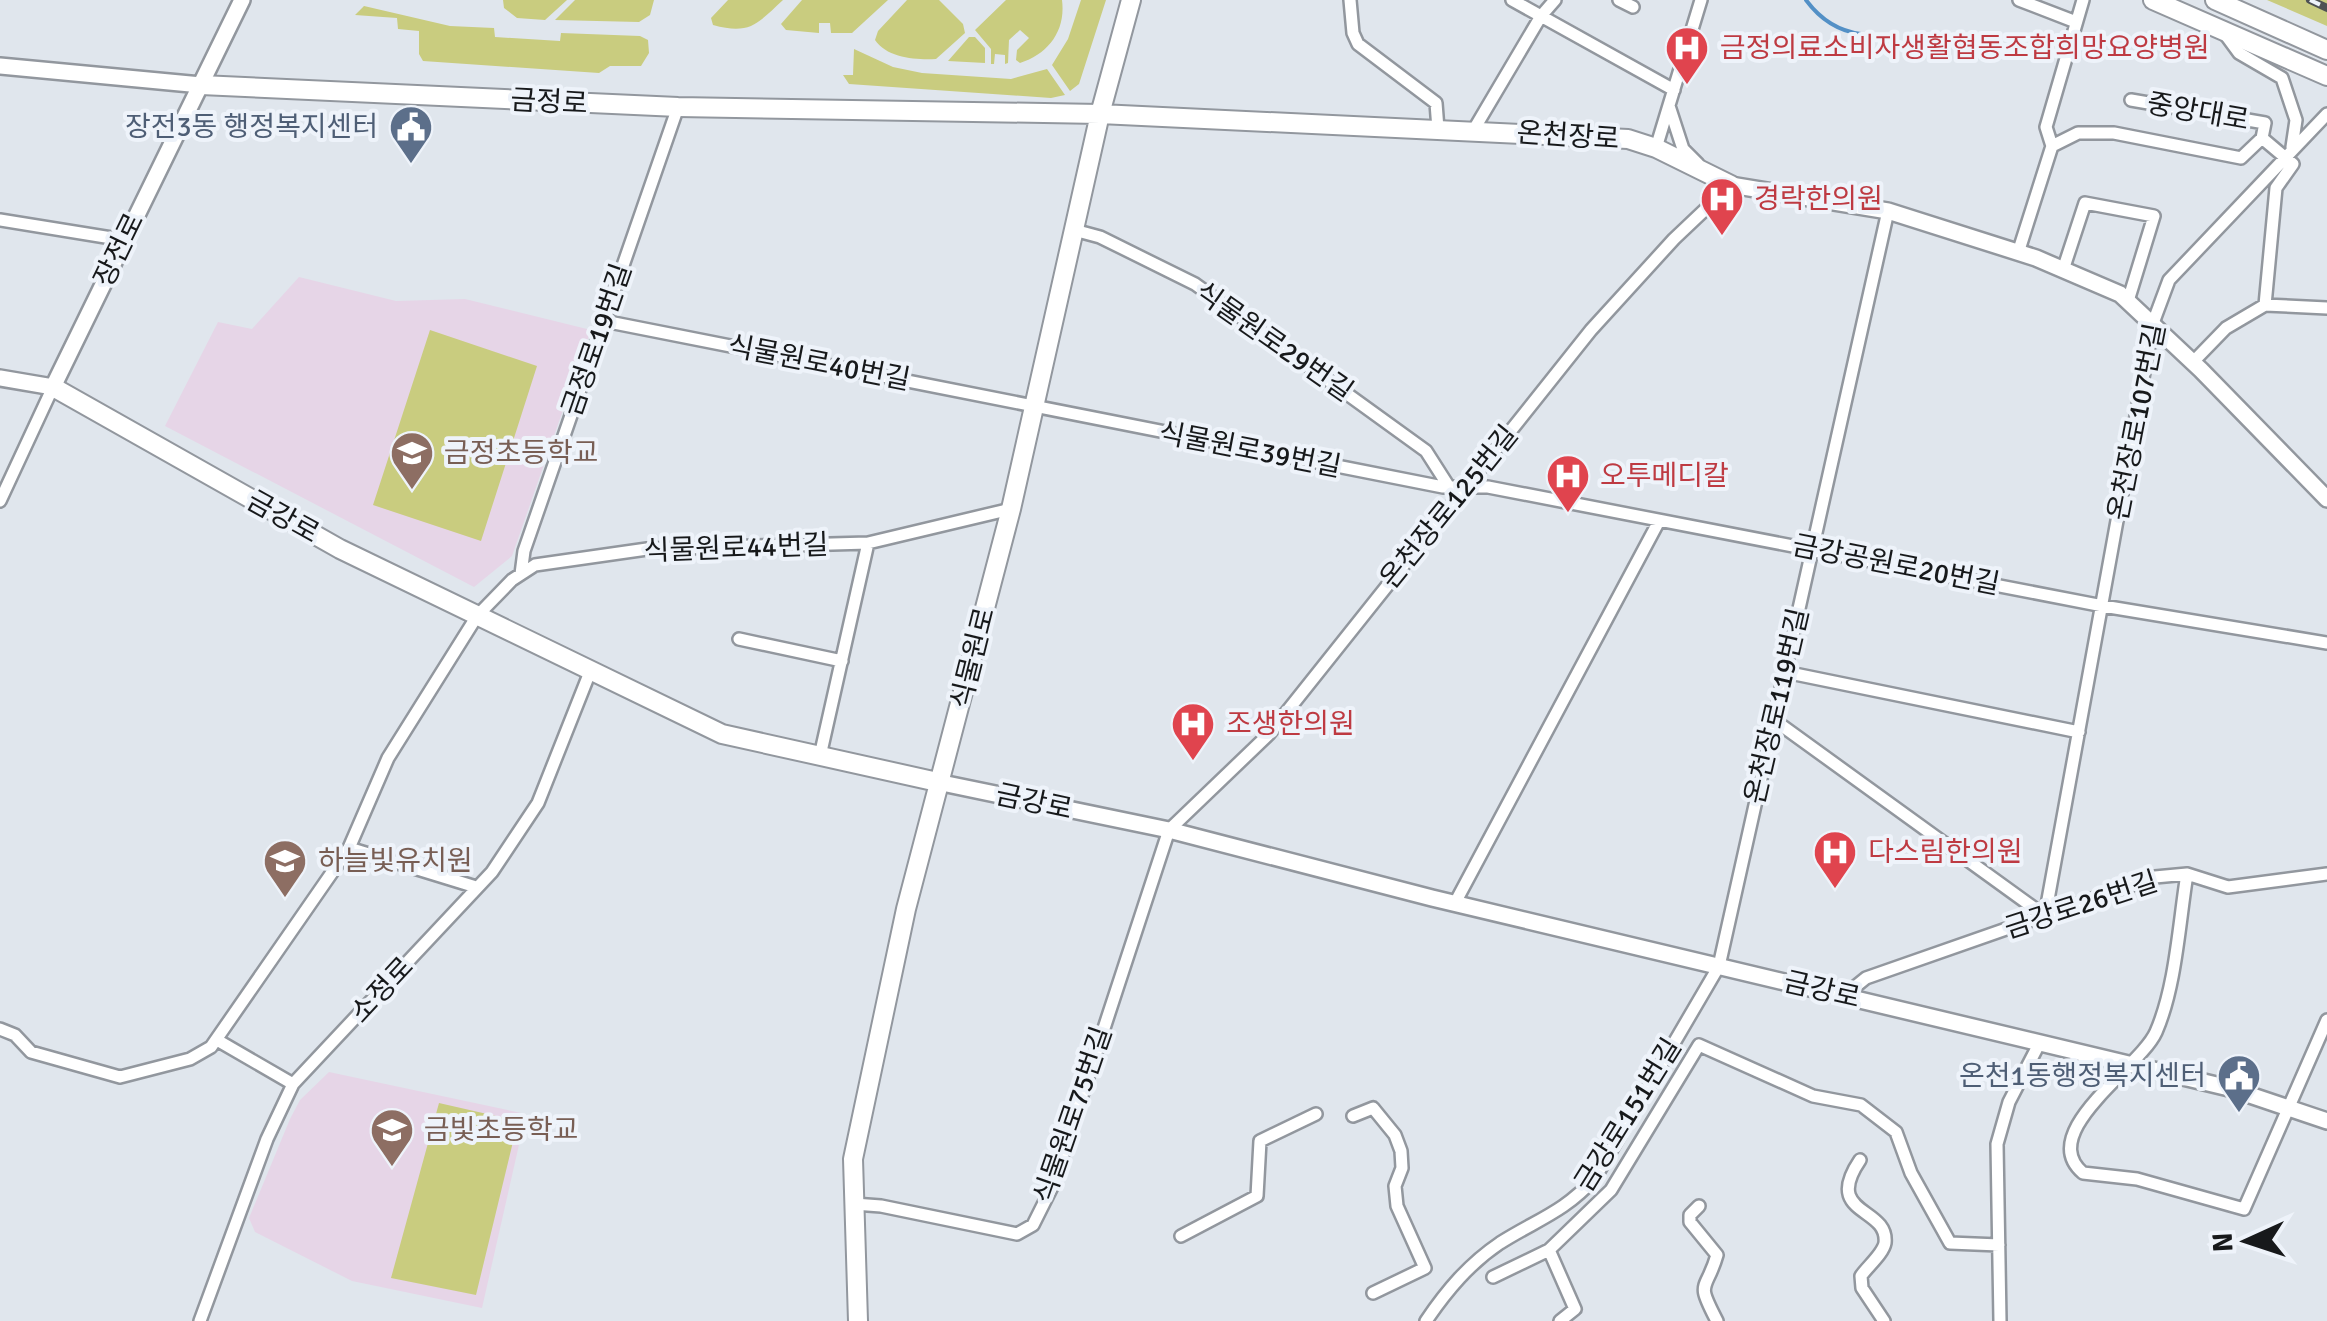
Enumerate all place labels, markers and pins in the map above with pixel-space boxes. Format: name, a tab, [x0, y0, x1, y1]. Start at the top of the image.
hospital icon: 금정의료소비자생활협동조합희망요양병원	[1664, 25, 1710, 86]
place label: 금정의료소비자생활협동조합희망요양병원	[1720, 31, 2209, 65]
public building icon: 장전3동 행정복지센터	[388, 104, 434, 165]
place label: 장전3동 행정복지센터	[125, 110, 378, 144]
hospital icon: 경락한의원	[1699, 176, 1745, 237]
place label: 경락한의원	[1754, 182, 1883, 216]
school or university icon: 금정초등학교	[389, 430, 435, 491]
place label: 금정초등학교	[444, 436, 599, 470]
hospital icon: 오투메디칼	[1545, 453, 1591, 514]
place label: 오투메디칼	[1600, 459, 1729, 493]
hospital icon: 조생한의원	[1170, 701, 1216, 762]
place label: 조생한의원	[1226, 707, 1355, 741]
hospital icon: 다스림한의원	[1812, 829, 1858, 890]
place label: 다스림한의원	[1868, 835, 2023, 869]
school or university icon: 하늘빛유치원	[262, 838, 308, 899]
place label: 하늘빛유치원	[318, 844, 473, 878]
public building icon: 온천1동행정복지센터	[2216, 1053, 2262, 1114]
place label: 온천1동행정복지센터	[1959, 1059, 2206, 1093]
school or university icon: 금빛초등학교	[369, 1107, 415, 1168]
place label: 금빛초등학교	[424, 1113, 579, 1147]

